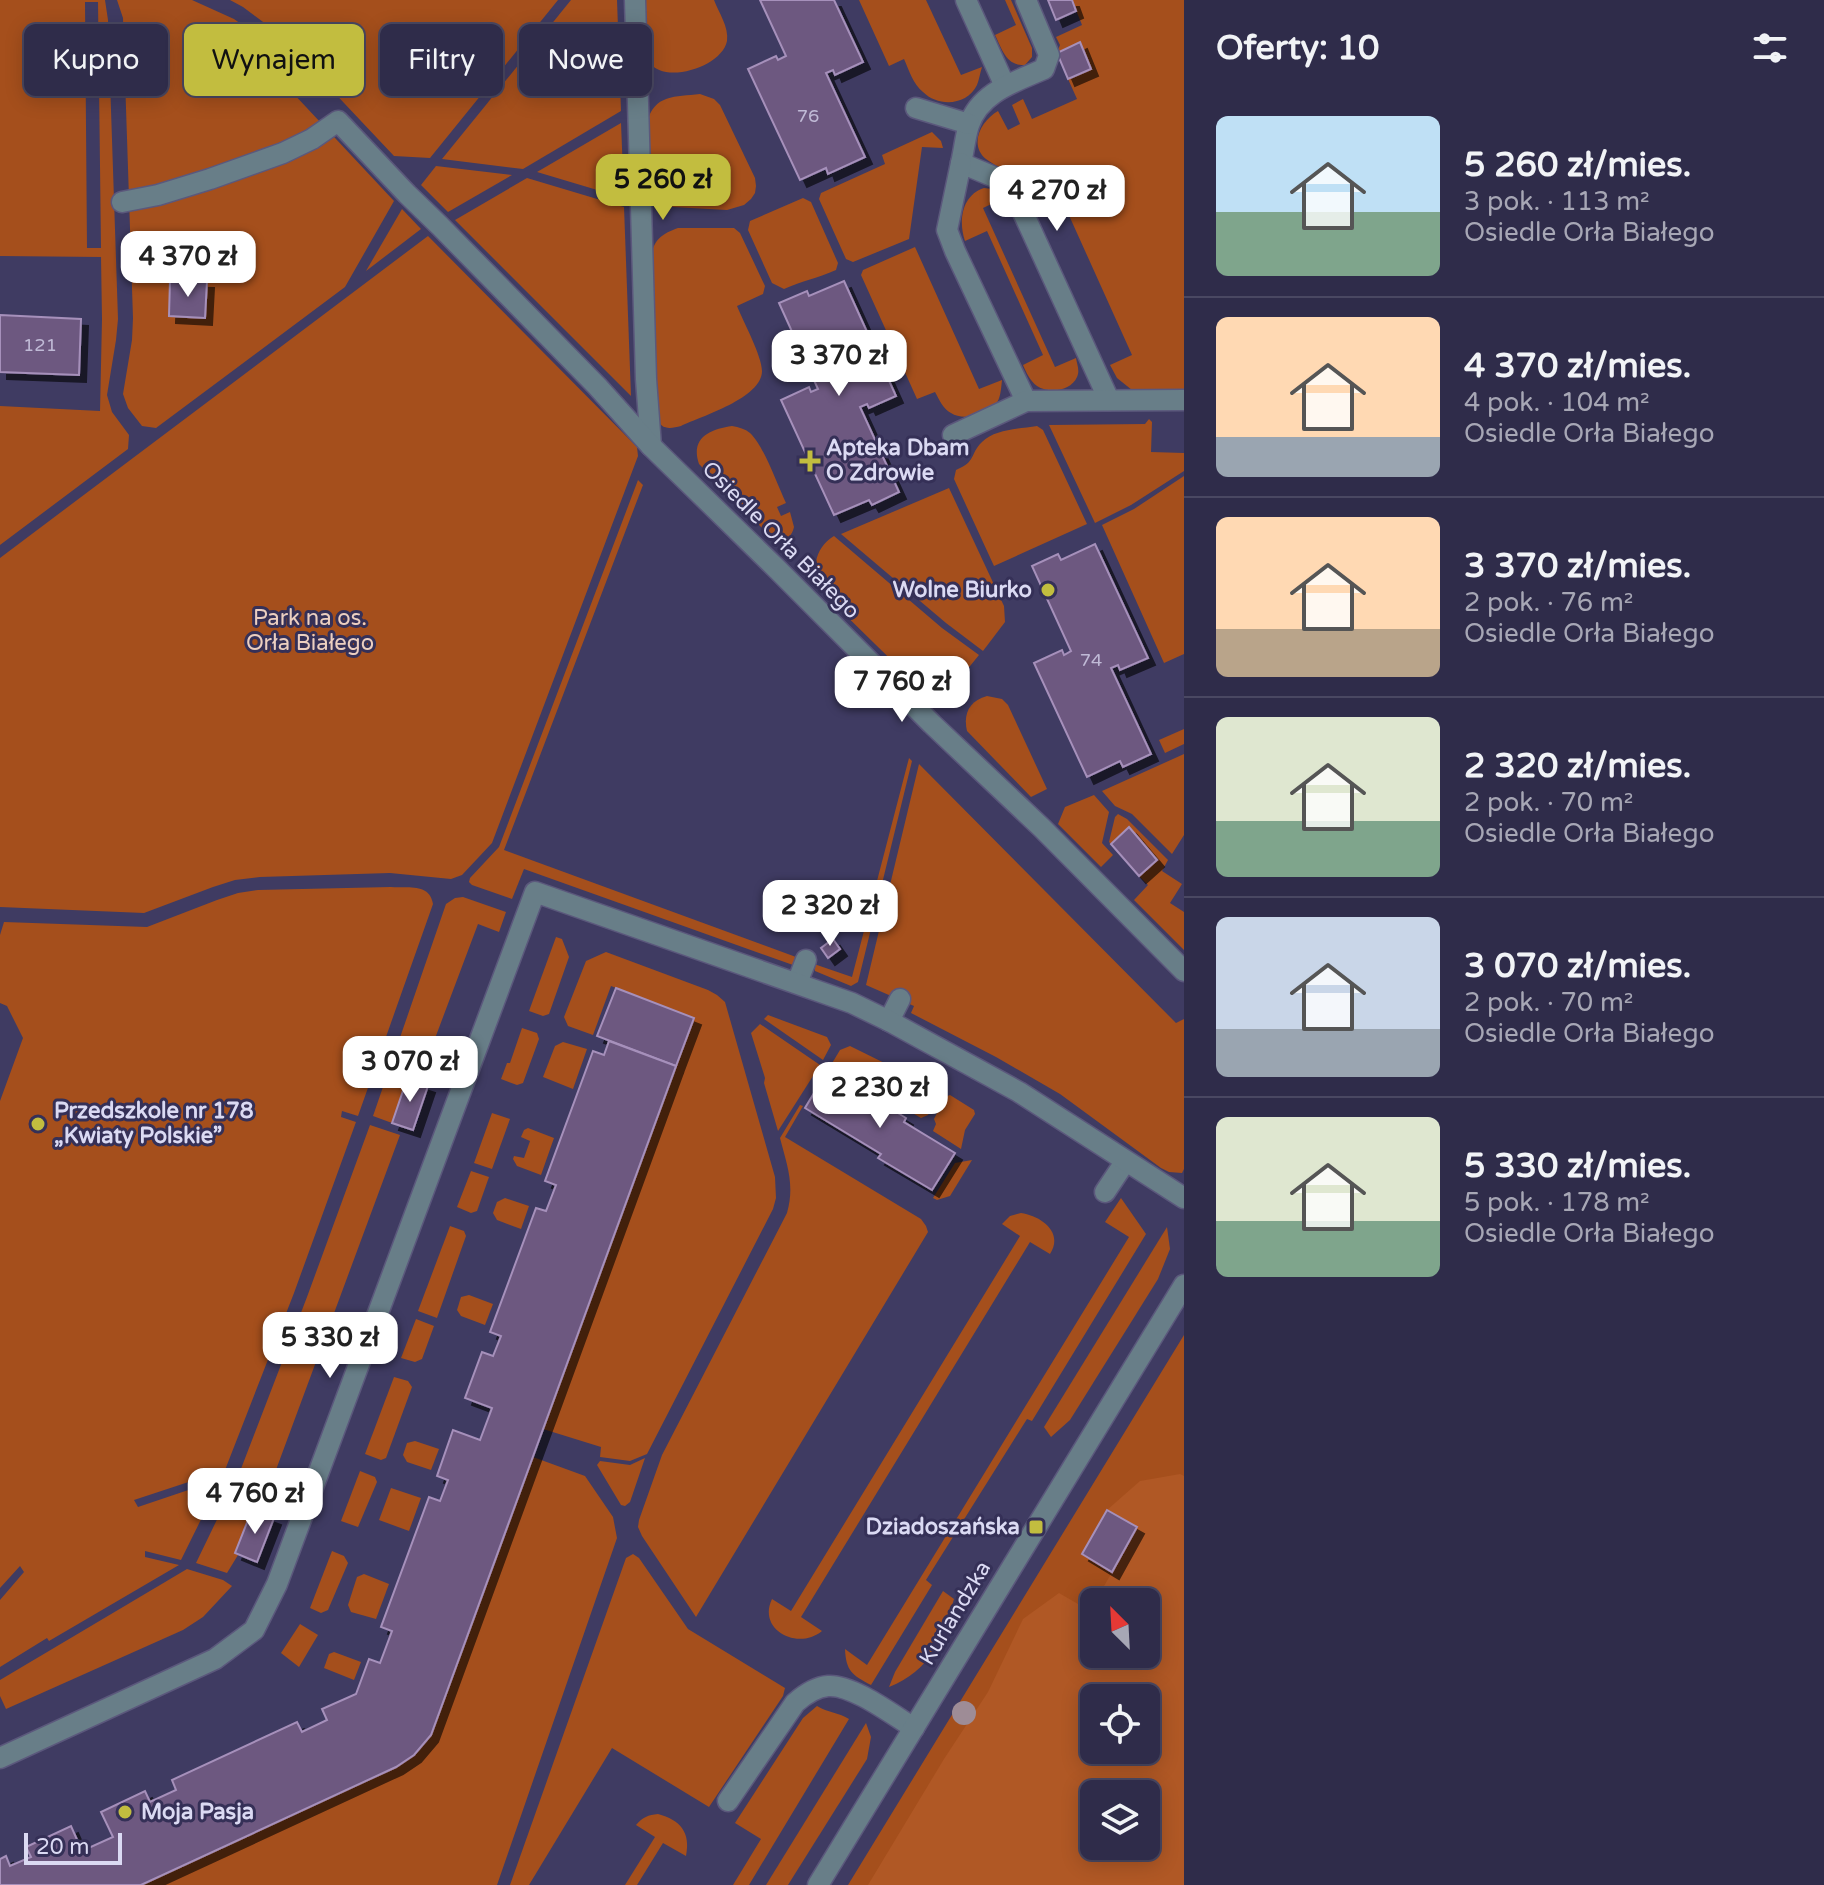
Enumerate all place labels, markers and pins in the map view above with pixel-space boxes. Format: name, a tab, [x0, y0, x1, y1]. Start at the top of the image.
pin: 5 260 zł	[580, 154, 746, 222]
pin: 4 270 zł	[974, 165, 1140, 233]
pin: 4 370 zł	[105, 231, 271, 299]
pin: 3 370 zł	[756, 330, 922, 398]
place label: Apteka Dbam O Zdrowie	[826, 435, 969, 486]
marker: Apteka Dbam O Zdrowie	[801, 452, 819, 470]
place label: Wolne Biurko	[893, 577, 1032, 603]
marker: Wolne Biurko	[1039, 581, 1057, 599]
pin: 7 760 zł	[819, 656, 985, 724]
pin: 2 320 zł	[747, 880, 913, 948]
pin: 3 070 zł	[327, 1036, 493, 1104]
pin: 2 230 zł	[797, 1062, 963, 1130]
place label: Przedszkole nr 178 „Kwiaty Polskie”	[54, 1098, 254, 1149]
marker: Przedszkole nr 178 „Kwiaty Polskie”	[29, 1115, 47, 1133]
pin: 5 330 zł	[247, 1312, 413, 1380]
pin: 4 760 zł	[172, 1468, 338, 1536]
place label: Dziadoszańska	[865, 1514, 1020, 1540]
marker: Dziadoszańska	[1027, 1518, 1045, 1536]
place label: Moja Pasja	[141, 1799, 254, 1825]
marker: Moja Pasja	[116, 1803, 134, 1821]

